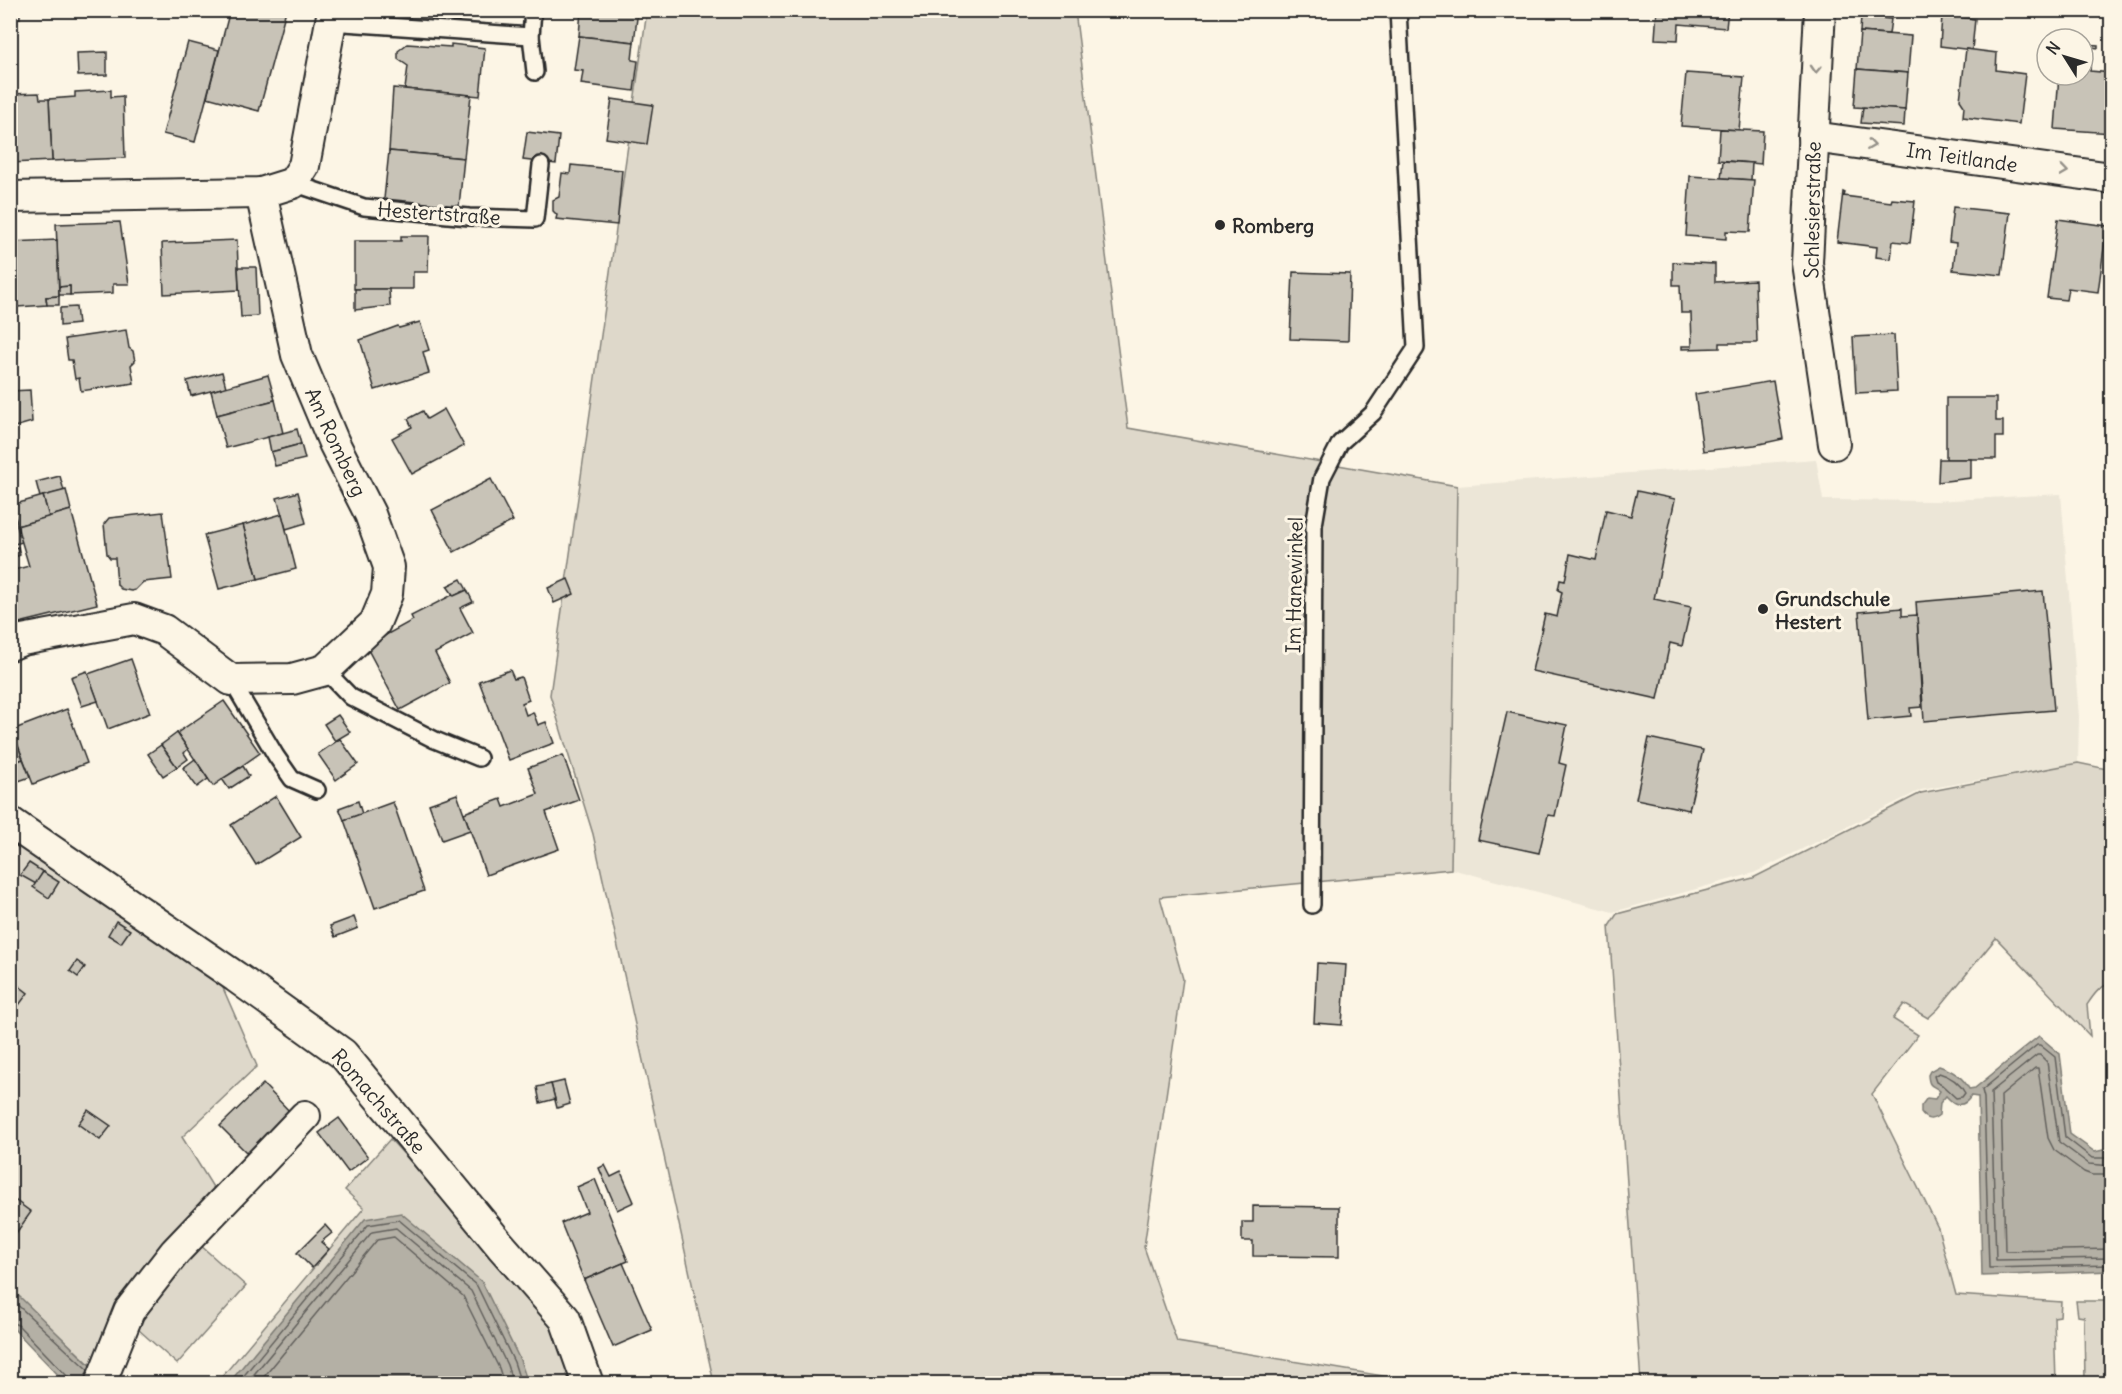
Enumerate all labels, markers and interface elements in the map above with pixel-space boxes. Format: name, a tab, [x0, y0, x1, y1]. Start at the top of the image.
north arrow	[2035, 27, 2095, 87]
text: N	[2042, 38, 2064, 58]
one-way arrow	[1810, 64, 1823, 73]
street label: Im Teitlande	[1905, 137, 2019, 177]
one-way arrow	[1866, 138, 1875, 150]
street label: Schlesierstraße	[1798, 141, 1826, 279]
one-way arrow	[2059, 164, 2068, 177]
street label: Hestertstraße	[377, 196, 501, 230]
place label: Romberg	[1232, 213, 1314, 238]
marker: Romberg	[1213, 218, 1227, 232]
street label: Am Romberg	[300, 384, 372, 500]
street label: Im Hanewinkel	[1280, 517, 1308, 653]
place label: Grundschule Hestert	[1775, 586, 1890, 634]
marker: Grundschule Hestert	[1756, 602, 1770, 616]
street label: Romachstraße	[327, 1043, 431, 1159]

